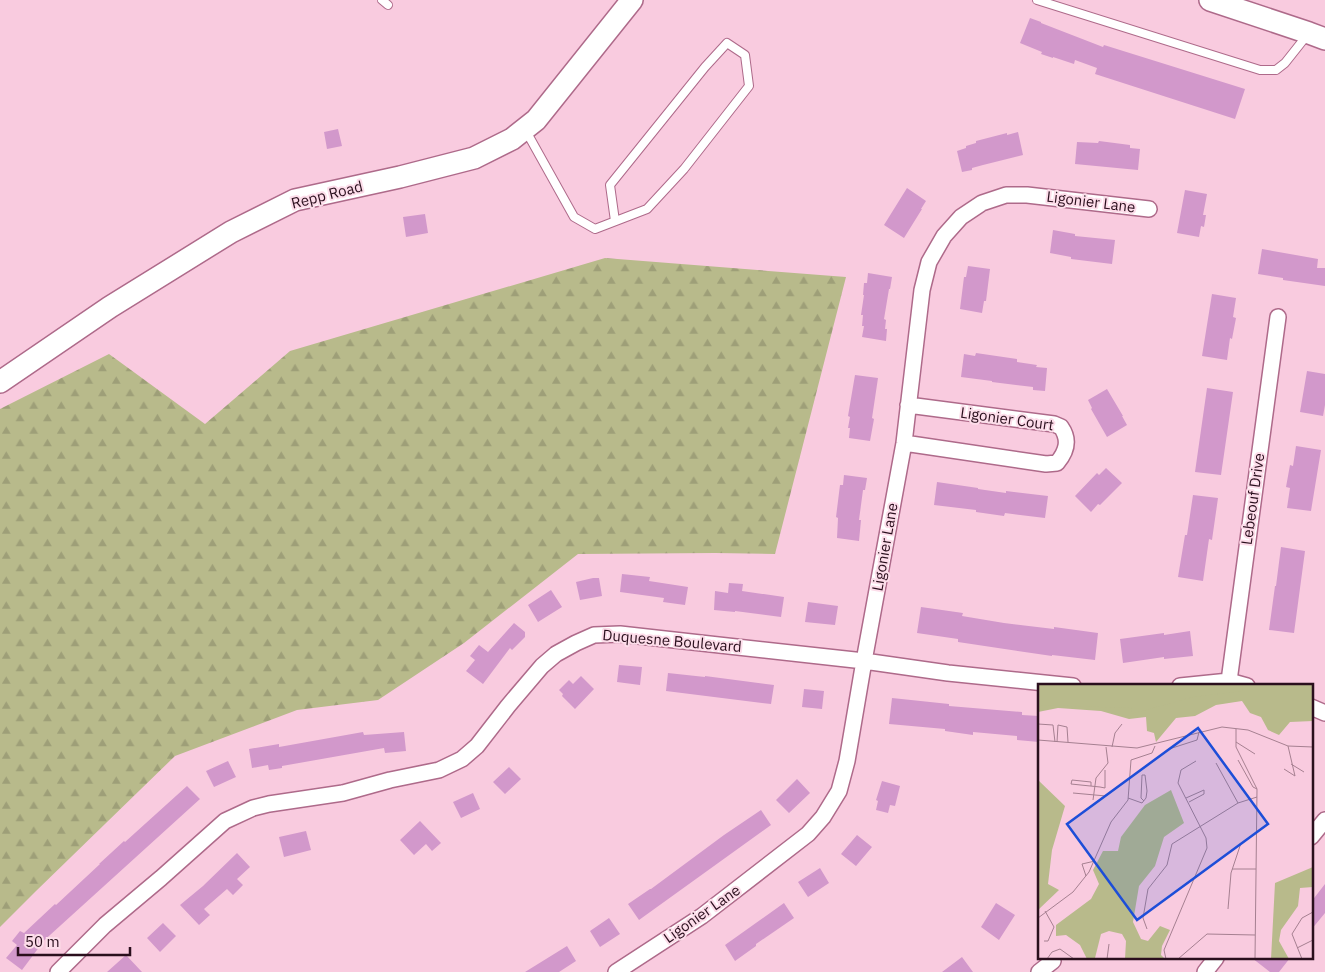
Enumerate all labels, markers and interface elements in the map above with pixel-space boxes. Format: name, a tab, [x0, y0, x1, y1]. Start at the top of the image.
street label: Repp Road	[289, 176, 365, 213]
street label: Ligonier Lane	[1046, 187, 1137, 216]
street label: Ligonier Court	[959, 403, 1055, 434]
street label: Lebeouf Drive	[1237, 452, 1268, 546]
street label: Ligonier Lane	[867, 501, 902, 593]
street label: Duquesne Boulevard	[602, 625, 743, 656]
inset map	[1038, 684, 1312, 960]
street label: Ligonier Lane	[660, 880, 744, 947]
scale bar	[18, 924, 130, 956]
text: 50 m	[25, 932, 60, 951]

